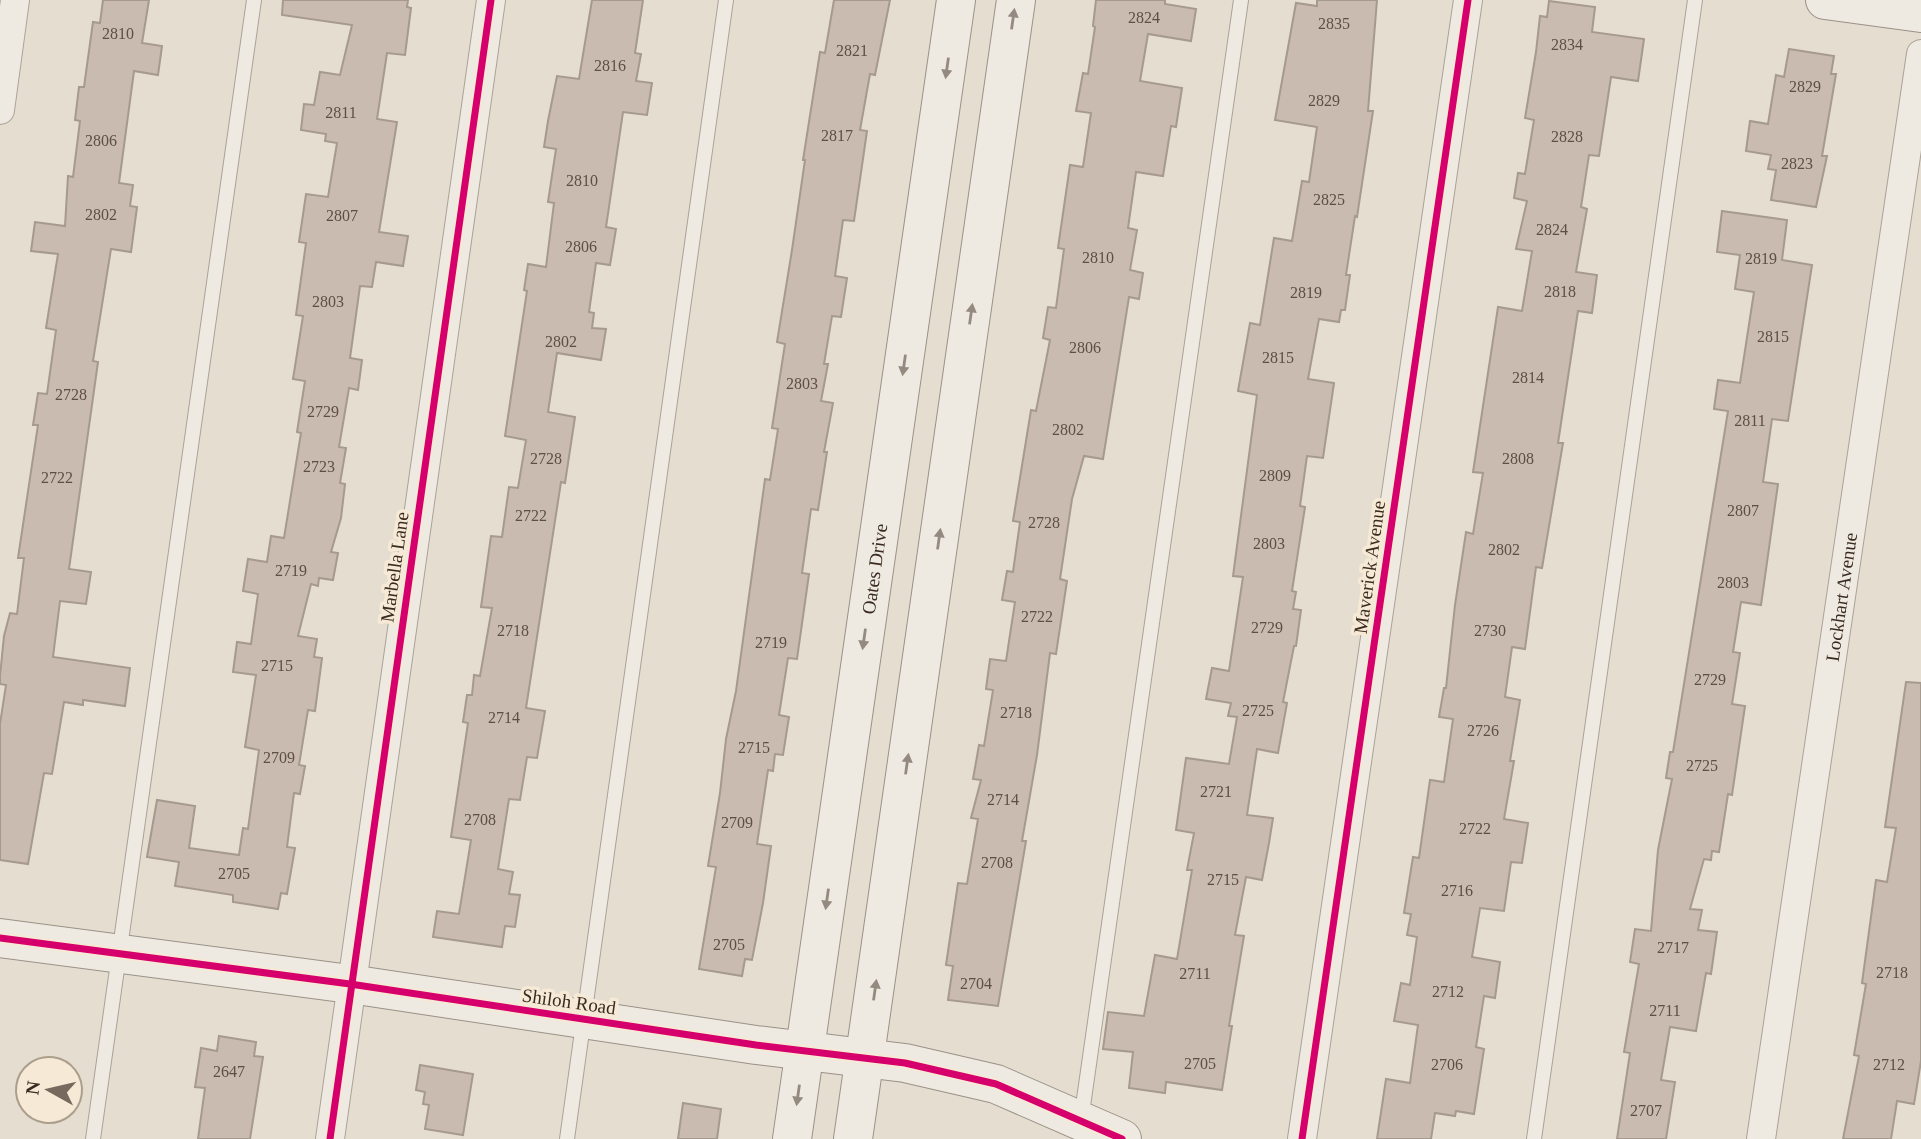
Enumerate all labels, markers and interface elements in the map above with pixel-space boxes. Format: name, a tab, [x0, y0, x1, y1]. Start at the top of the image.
one-way arrow	[1008, 8, 1019, 30]
house number: 2824	[1128, 9, 1160, 26]
house number: 2835	[1318, 15, 1350, 32]
house number: 2810	[102, 25, 134, 42]
house number: 2834	[1551, 36, 1583, 53]
house number: 2821	[836, 42, 868, 59]
house number: 2816	[594, 57, 626, 74]
one-way arrow	[941, 57, 952, 79]
house number: 2829	[1789, 78, 1821, 95]
house number: 2829	[1308, 92, 1340, 109]
house number: 2811	[325, 104, 357, 121]
house number: 2817	[821, 127, 853, 144]
house number: 2828	[1551, 128, 1583, 145]
house number: 2806	[85, 132, 117, 149]
house number: 2823	[1781, 155, 1813, 172]
house number: 2810	[566, 172, 598, 189]
house number: 2825	[1313, 191, 1345, 208]
house number: 2802	[85, 206, 117, 223]
house number: 2807	[326, 207, 358, 224]
house number: 2824	[1536, 221, 1568, 238]
house number: 2806	[565, 238, 597, 255]
house number: 2810	[1082, 249, 1114, 266]
house number: 2819	[1745, 250, 1777, 267]
house number: 2818	[1544, 283, 1576, 300]
house number: 2819	[1290, 284, 1322, 301]
house number: 2803	[312, 293, 344, 310]
one-way arrow	[966, 303, 977, 325]
house number: 2815	[1757, 328, 1789, 345]
house number: 2802	[545, 333, 577, 350]
house number: 2806	[1069, 339, 1101, 356]
house number: 2815	[1262, 349, 1294, 366]
one-way arrow	[898, 355, 909, 377]
house number: 2814	[1512, 369, 1544, 386]
house number: 2803	[786, 375, 818, 392]
house number: 2728	[55, 386, 87, 403]
house number: 2729	[307, 403, 339, 420]
house number: 2811	[1734, 412, 1766, 429]
house number: 2802	[1052, 421, 1084, 438]
house number: 2728	[530, 450, 562, 467]
house number: 2808	[1502, 450, 1534, 467]
house number: 2723	[303, 458, 335, 475]
house number: 2809	[1259, 467, 1291, 484]
house number: 2722	[41, 469, 73, 486]
street label: Maverick Avenue	[1350, 499, 1389, 635]
house number: 2807	[1727, 502, 1759, 519]
house number: 2722	[515, 507, 547, 524]
street label: Marbella Lane	[376, 510, 413, 624]
house number: 2728	[1028, 514, 1060, 531]
street label: Oates Drive	[858, 522, 891, 616]
one-way arrow	[934, 528, 945, 550]
street label: Lockhart Avenue	[1822, 531, 1861, 663]
house number: 2803	[1253, 535, 1285, 552]
house number: 2802	[1488, 541, 1520, 558]
house number: 2719	[275, 562, 307, 579]
house number: 2803	[1717, 574, 1749, 591]
house number: 2722	[1021, 608, 1053, 625]
house number: 2729	[1251, 619, 1283, 636]
house number: 2718	[497, 622, 529, 639]
house number: 2730	[1474, 622, 1506, 639]
one-way arrow	[858, 628, 869, 650]
house number: 2719	[755, 634, 787, 651]
house number: 2715	[261, 657, 293, 674]
house number: 2729	[1694, 671, 1726, 688]
house number: 2725	[1242, 702, 1274, 719]
house number: 2718	[1000, 704, 1032, 721]
house number: 2714	[488, 709, 520, 726]
house number: 2726	[1467, 722, 1499, 739]
house number: 2715	[738, 739, 770, 756]
house number: 2709	[263, 749, 295, 766]
one-way arrow	[902, 753, 913, 775]
house number: 2725	[1686, 757, 1718, 774]
house number: 2721	[1200, 783, 1232, 800]
house number: 2714	[987, 791, 1019, 808]
house number: 2708	[464, 811, 496, 828]
house number: 2709	[721, 814, 753, 831]
house number: 2722	[1459, 820, 1491, 837]
house number: 2708	[981, 854, 1013, 871]
house number: 2705	[218, 865, 250, 882]
house number: 2715	[1207, 871, 1239, 888]
house number: 2716	[1441, 882, 1473, 899]
one-way arrow	[821, 888, 832, 910]
house number: 2705	[713, 936, 745, 953]
house number: 2717	[1657, 939, 1689, 956]
house number: 2718	[1876, 964, 1908, 981]
house number: 2711	[1179, 965, 1211, 982]
house number: 2704	[960, 975, 992, 992]
one-way arrow	[870, 979, 881, 1001]
house number: 2712	[1432, 983, 1464, 1000]
street label: Shiloh Road	[521, 985, 618, 1019]
house number: 2711	[1649, 1002, 1681, 1019]
north arrow	[14, 1055, 84, 1125]
house number: 2705	[1184, 1055, 1216, 1072]
house number: 2706	[1431, 1056, 1463, 1073]
house number: 2712	[1873, 1056, 1905, 1073]
house number: 2647	[213, 1063, 245, 1080]
text: N	[21, 1079, 44, 1096]
one-way arrow	[792, 1084, 803, 1106]
house number: 2707	[1630, 1102, 1662, 1119]

